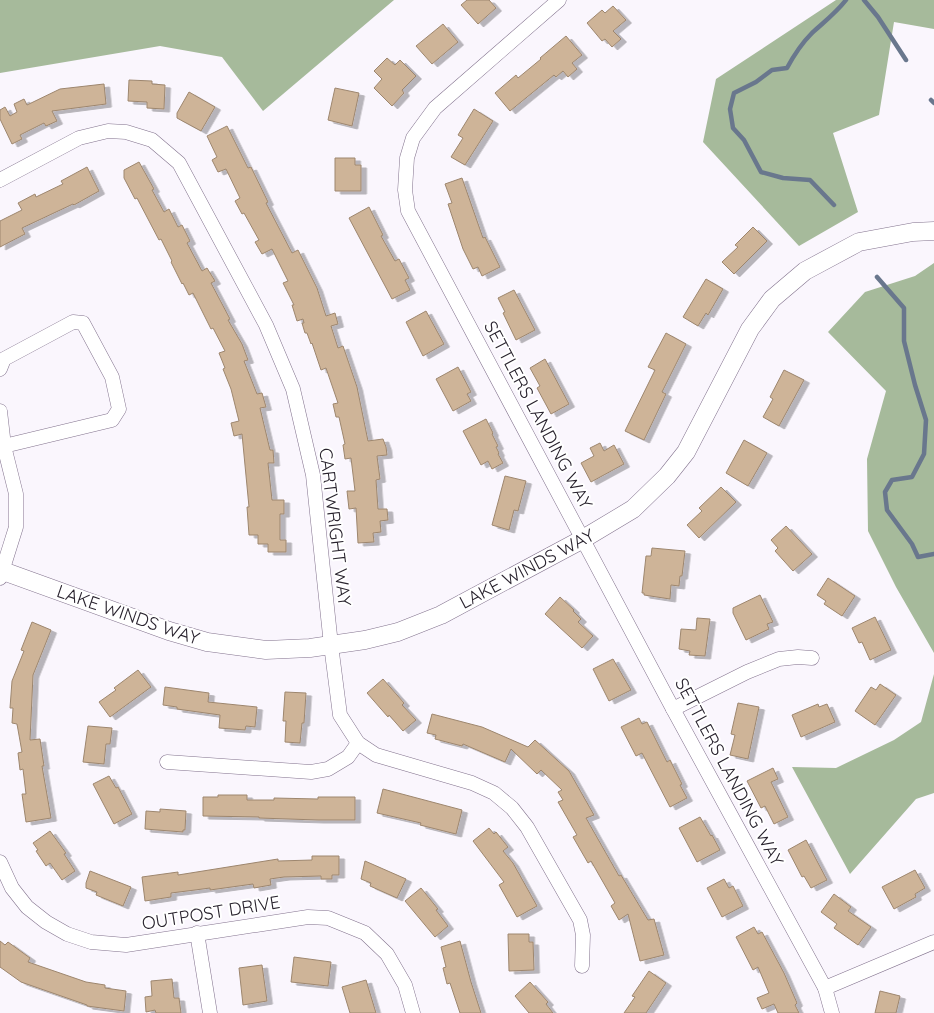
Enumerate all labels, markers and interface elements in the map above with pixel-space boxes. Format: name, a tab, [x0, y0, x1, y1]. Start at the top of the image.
street label: SETTLERS LANDING WAY	[479, 317, 598, 513]
street label: CARTWRIGHT WAY	[314, 446, 357, 607]
street label: LAKE WINDS WAY	[455, 523, 598, 614]
street label: LAKE WINDS WAY	[54, 579, 203, 650]
street label: SETTLERS LANDING WAY	[670, 674, 789, 870]
street label: OUTPOST DRIVE	[140, 890, 282, 935]

